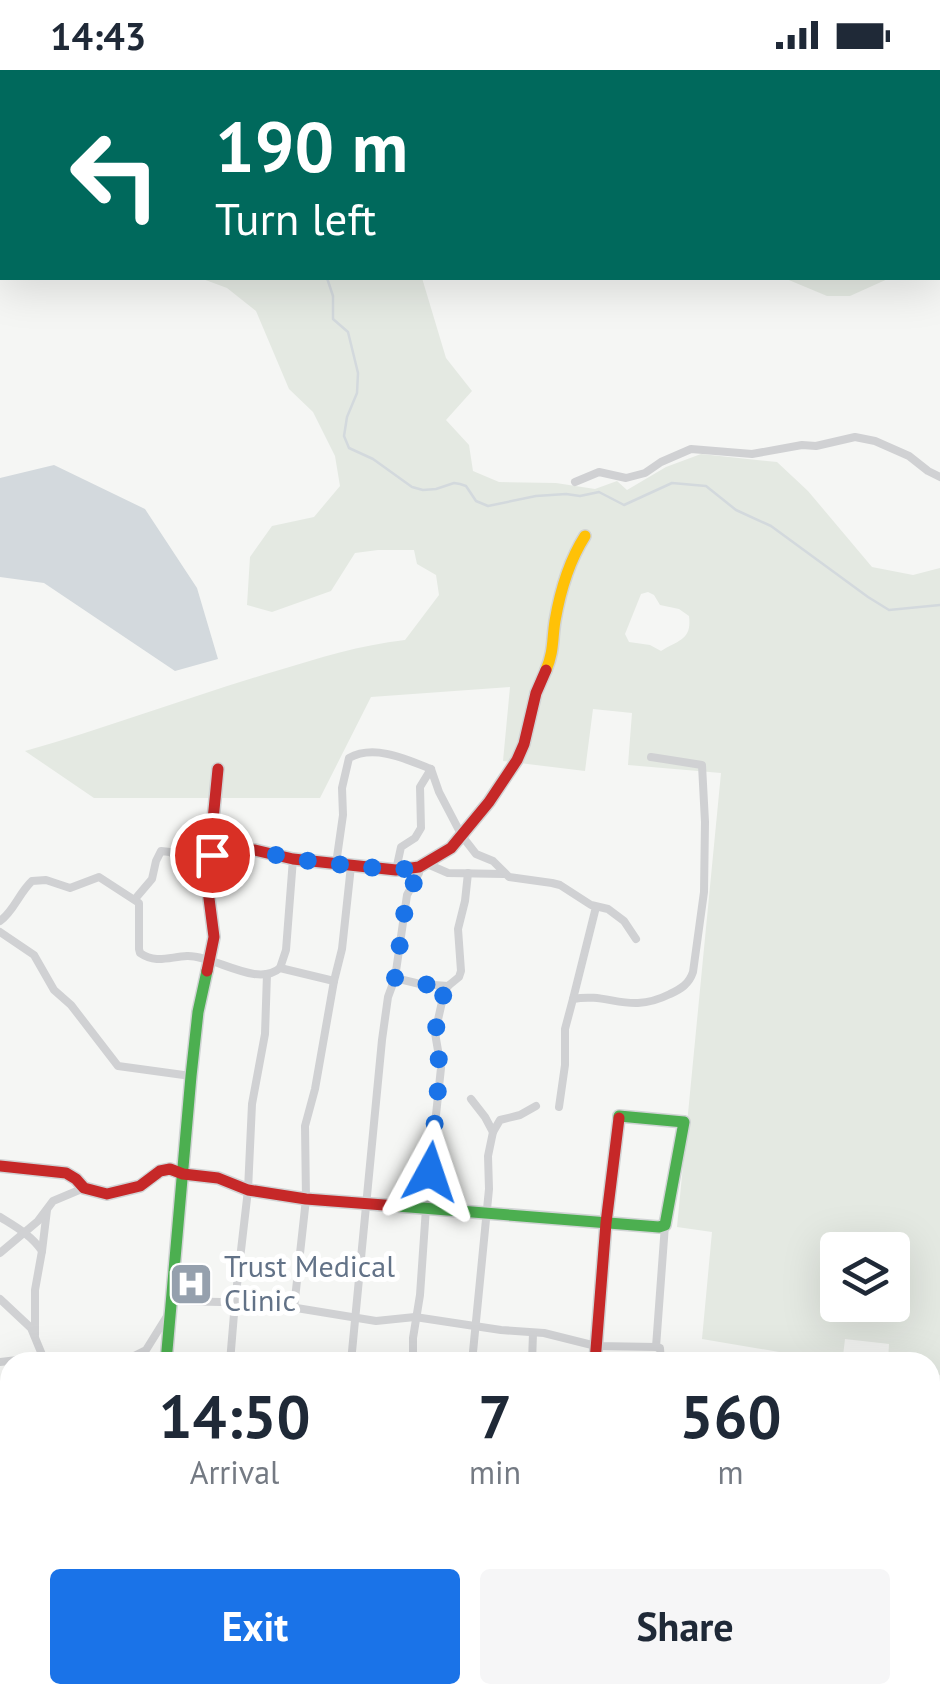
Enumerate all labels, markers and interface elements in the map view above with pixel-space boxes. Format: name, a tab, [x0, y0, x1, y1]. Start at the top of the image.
text: 14:43	[50, 11, 146, 60]
text: 190 m	[215, 101, 408, 191]
icon: left	[50, 110, 180, 240]
text: Turn left	[215, 189, 376, 247]
pin	[170, 813, 255, 898]
icon: arrive	[185, 828, 240, 883]
position arrow	[378, 1120, 482, 1224]
map controls	[820, 1232, 910, 1322]
button: layers	[820, 1232, 910, 1322]
place label: Trust Medical Clinic	[224, 1246, 395, 1319]
hospital icon: Trust Medical Clinic	[168, 1261, 214, 1307]
text: 14:50	[158, 1377, 311, 1455]
text: 7	[478, 1377, 512, 1455]
text: 560	[680, 1377, 782, 1455]
text: Arrival	[190, 1451, 279, 1493]
text: min	[469, 1451, 521, 1493]
text: m	[718, 1451, 744, 1493]
button: Exit	[50, 1569, 460, 1684]
button: Share	[480, 1569, 890, 1684]

